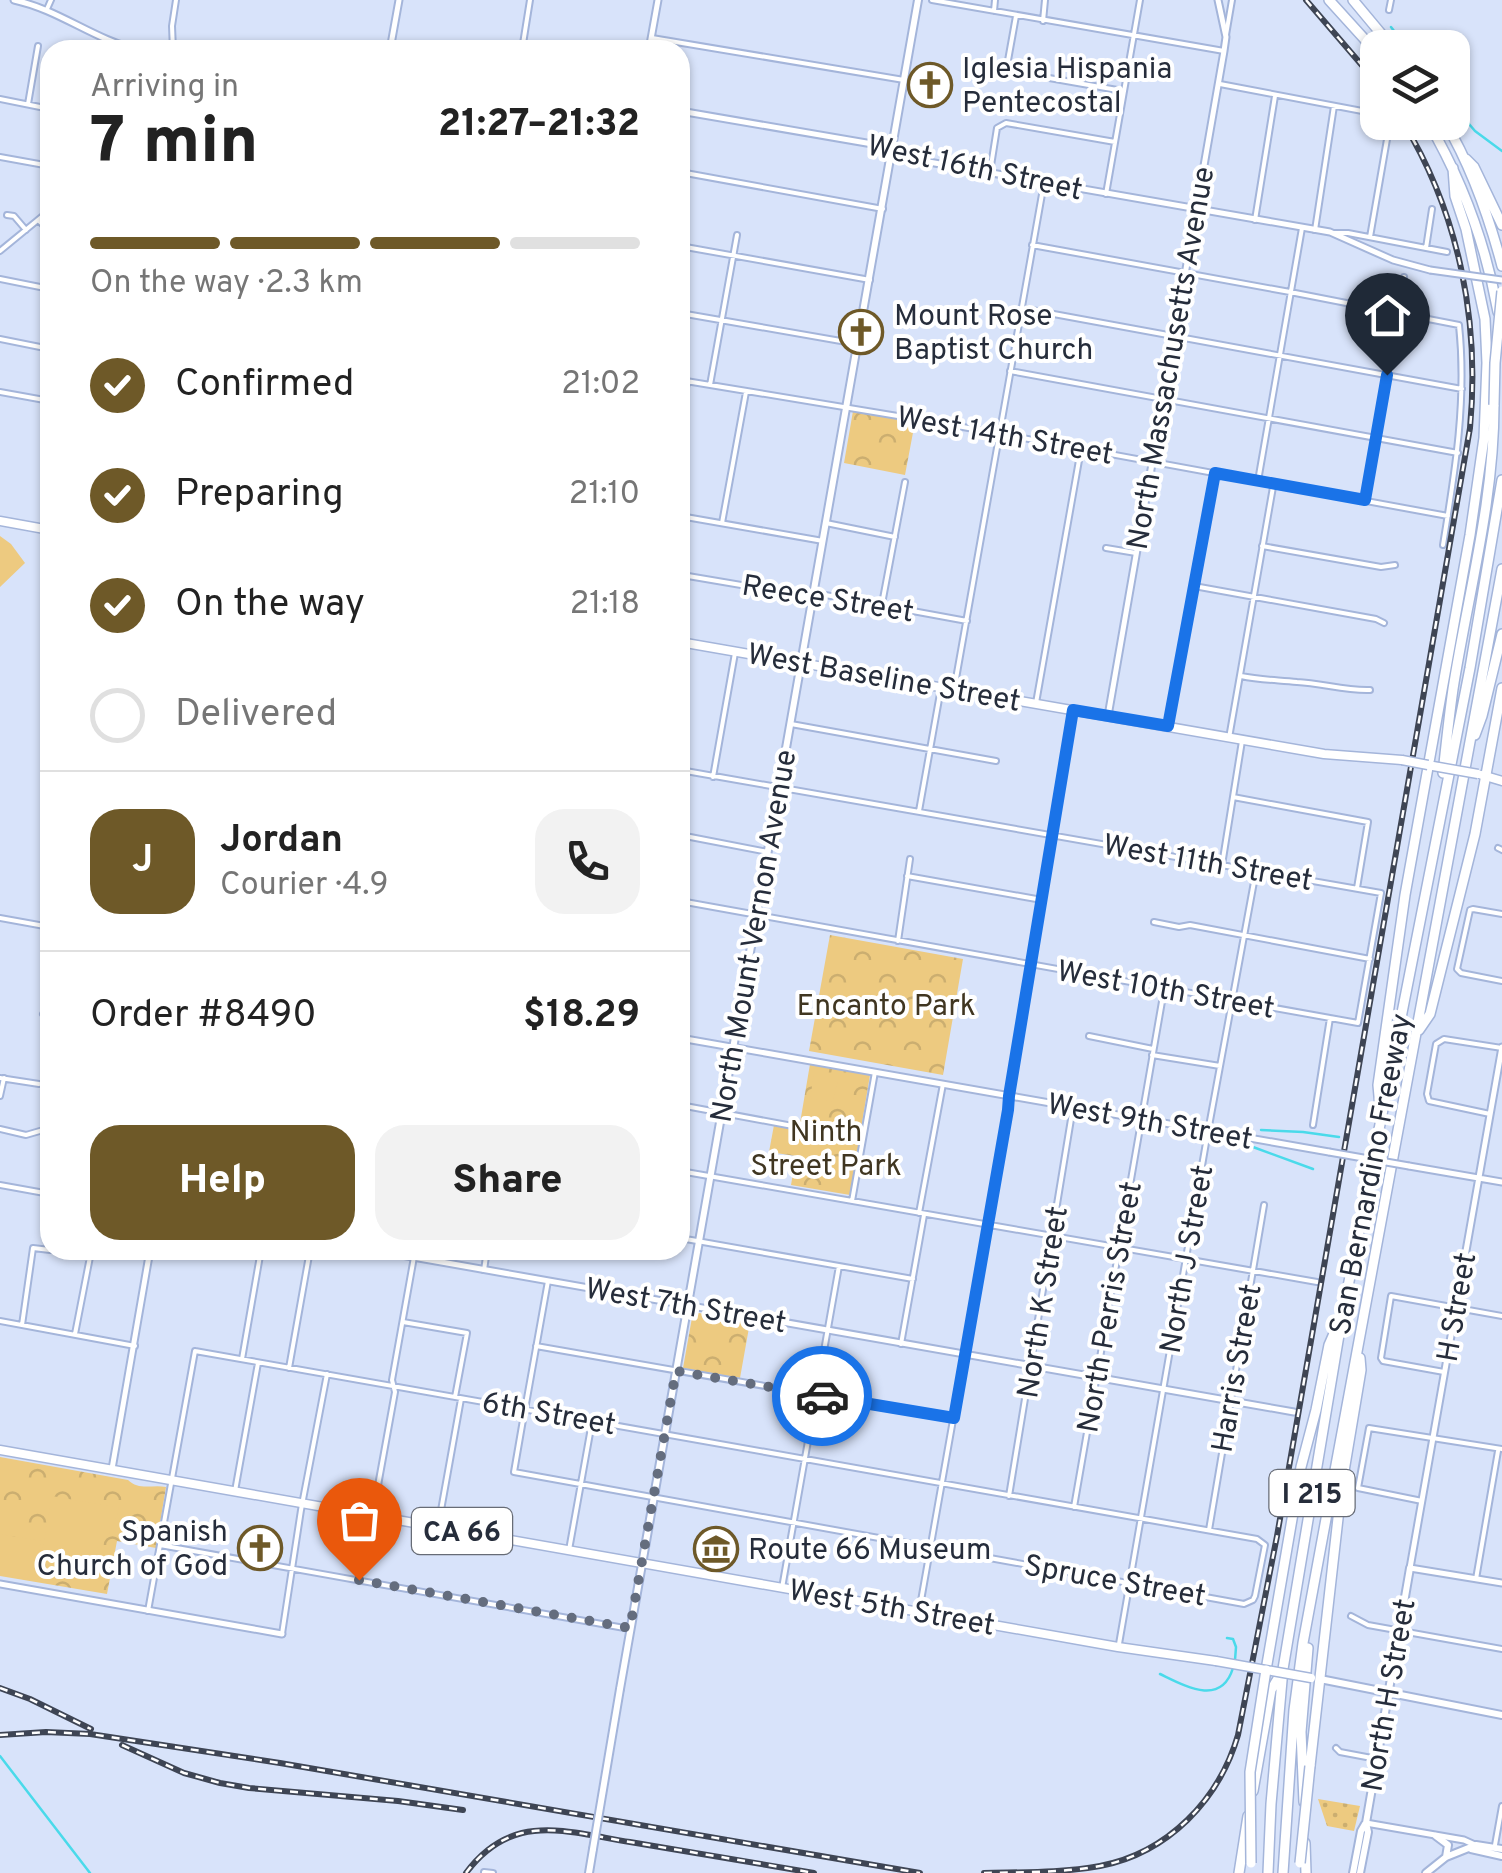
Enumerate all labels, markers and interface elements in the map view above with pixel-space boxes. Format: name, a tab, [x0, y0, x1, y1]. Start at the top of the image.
map controls	[1360, 30, 1470, 140]
button: layers	[1360, 30, 1470, 140]
place label: Iglesia Hispania Pentecostal	[962, 52, 1172, 123]
church icon: Iglesia Hispania Pentecostal	[907, 62, 953, 108]
text: Arriving in	[90, 68, 239, 108]
text: 21:27–21:32	[438, 101, 640, 150]
text: 7 min	[90, 104, 258, 186]
street label: West 16th Street	[864, 129, 1085, 210]
street label: North Massachusetts Avenue	[1121, 164, 1224, 553]
text: On the way · 2.3 km	[90, 264, 363, 304]
pin	[1345, 273, 1430, 376]
icon: home	[1360, 288, 1415, 343]
place label: Mount Rose Baptist Church	[894, 299, 1094, 370]
church icon: Mount Rose Baptist Church	[838, 309, 884, 355]
icon: check	[90, 358, 145, 413]
text: Confirmed	[175, 361, 354, 410]
text: 21:02	[561, 365, 640, 405]
street label: West 14th Street	[893, 400, 1116, 475]
icon: check	[90, 468, 145, 523]
text: Preparing	[175, 471, 344, 520]
text: 21:10	[569, 475, 640, 515]
street label: Reece Street	[739, 569, 916, 632]
icon: check	[90, 578, 145, 633]
text: On the way	[175, 581, 365, 630]
text: 21:18	[570, 585, 640, 625]
street label: West Baseline Street	[744, 637, 1023, 722]
text: Delivered	[175, 691, 337, 740]
street label: North Mount Vernon Avenue	[704, 747, 806, 1126]
button: phone	[535, 809, 640, 914]
text: Jordan	[220, 817, 343, 866]
street label: West 11th Street	[1100, 828, 1315, 901]
text: J	[132, 837, 153, 886]
text: Courier · 4.9	[220, 866, 389, 906]
street label: West 10th Street	[1054, 954, 1277, 1029]
park label: Encanto Park	[796, 989, 976, 1026]
text: Order #8490	[90, 992, 317, 1041]
text: $18.29	[523, 992, 640, 1041]
street label: San Bernardino Freeway	[1323, 1011, 1422, 1338]
street label: West 9th Street	[1044, 1087, 1255, 1160]
park label: Ninth Street Park	[750, 1115, 902, 1186]
button: Help	[90, 1125, 355, 1240]
button: Share	[375, 1125, 640, 1240]
street label: North J Street	[1154, 1162, 1223, 1357]
street label: North Perris Street	[1071, 1179, 1152, 1436]
street label: North K Street	[1011, 1204, 1078, 1401]
street label: H Street	[1431, 1250, 1486, 1365]
street label: West 7th Street	[582, 1272, 789, 1343]
street label: Harris Street	[1205, 1281, 1271, 1456]
courier	[772, 1346, 872, 1446]
icon: car	[795, 1369, 850, 1424]
street label: 6th Street	[479, 1386, 618, 1445]
road number: I 215	[1270, 1470, 1354, 1516]
pin	[317, 1478, 402, 1581]
icon: bag	[332, 1493, 387, 1548]
road number: CA 66	[412, 1508, 512, 1554]
place label: Spanish Church of God	[37, 1515, 228, 1586]
church icon: Spanish Church of God	[237, 1525, 283, 1571]
museum icon: Route 66 Museum	[693, 1526, 739, 1572]
place label: Route 66 Museum	[748, 1533, 991, 1570]
street label: Spruce Street	[1021, 1548, 1208, 1617]
street label: West 5th Street	[786, 1573, 997, 1646]
street label: North H Street	[1355, 1596, 1426, 1795]

